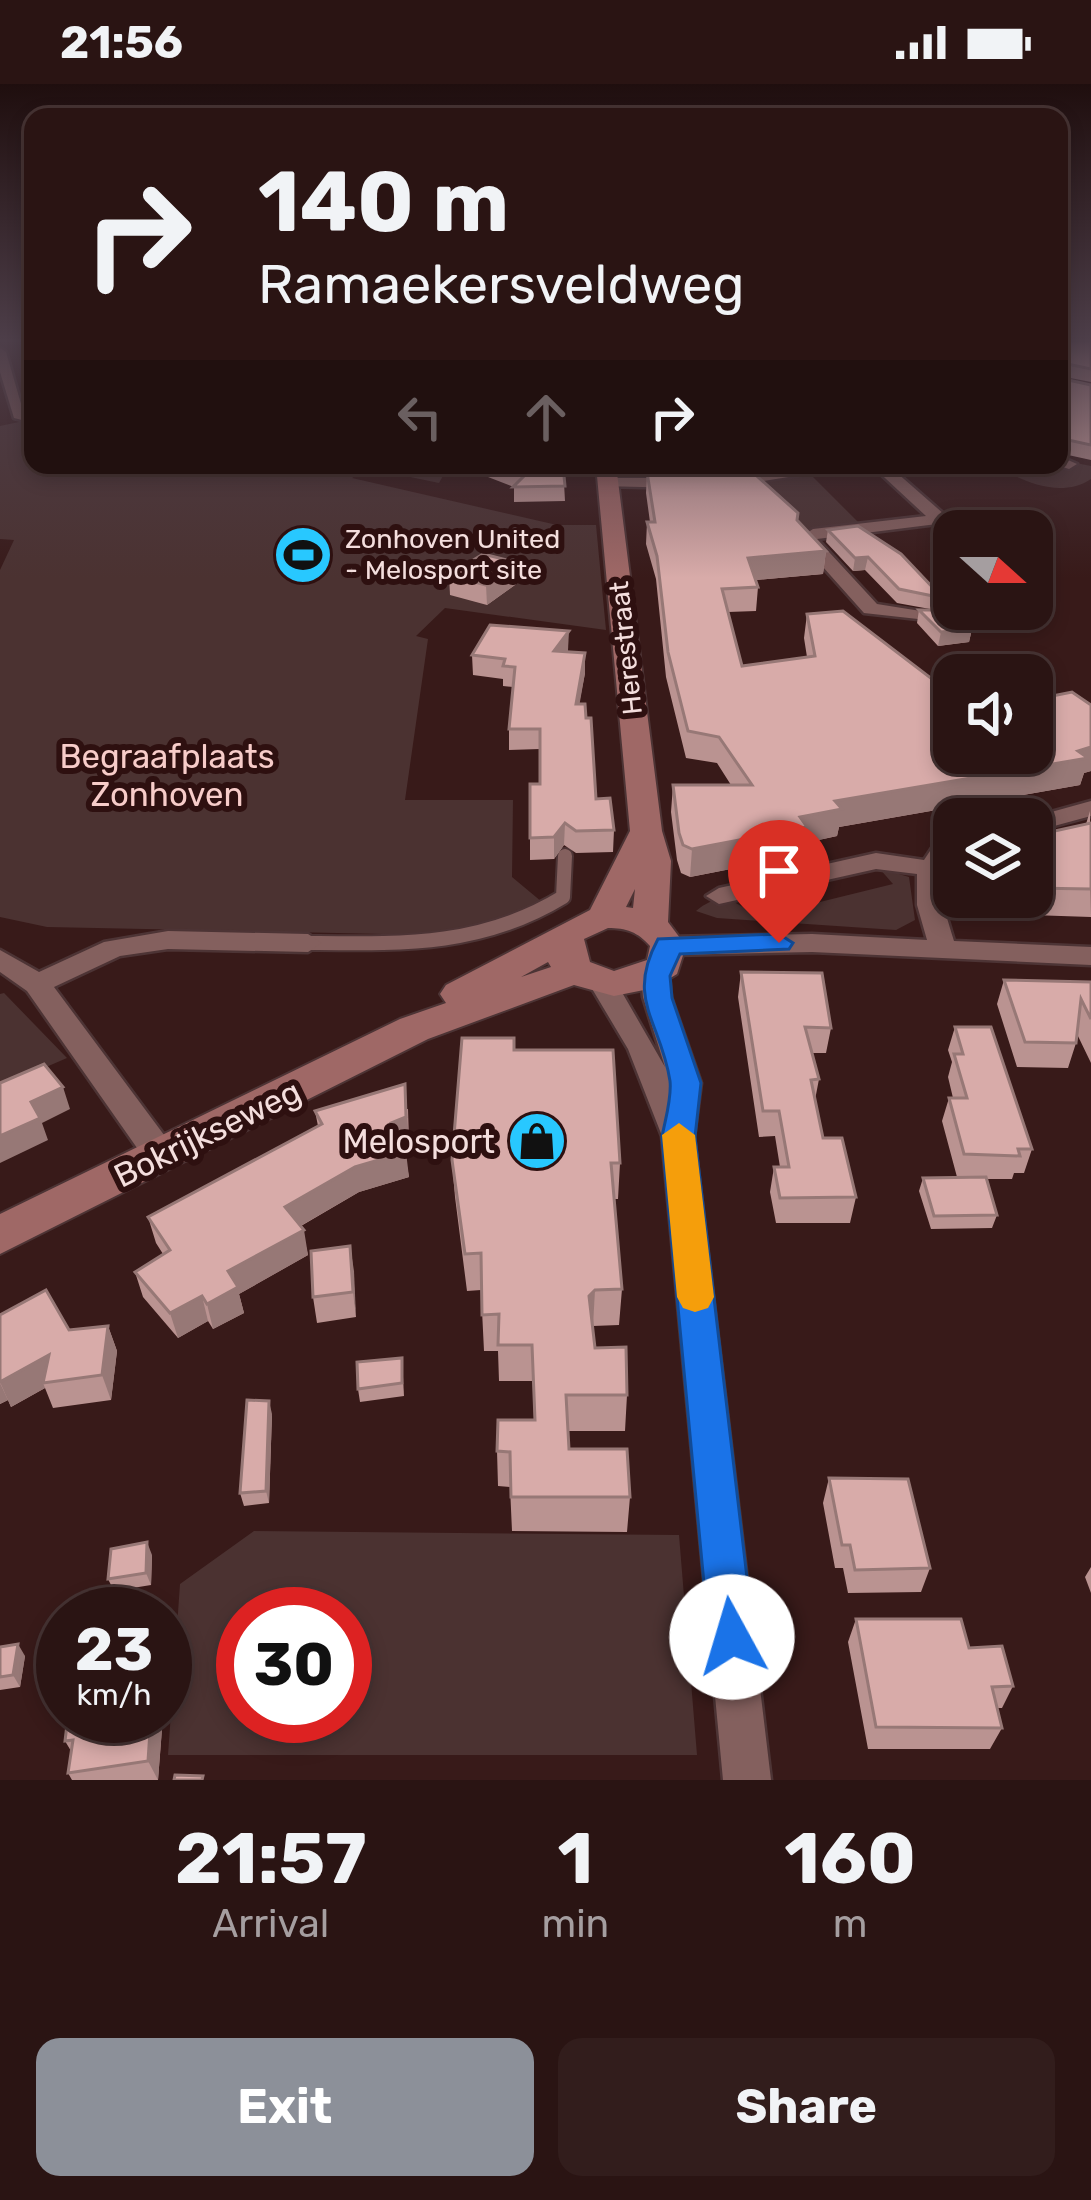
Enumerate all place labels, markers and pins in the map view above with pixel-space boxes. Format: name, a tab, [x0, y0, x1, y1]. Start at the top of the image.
place label: Zonhoven United - Melosport site	[345, 523, 560, 586]
sports icon: Zonhoven United - Melosport site	[272, 524, 334, 586]
pin	[728, 820, 830, 943]
shop icon: Melosport	[506, 1110, 568, 1172]
place label: Melosport	[342, 1122, 495, 1161]

